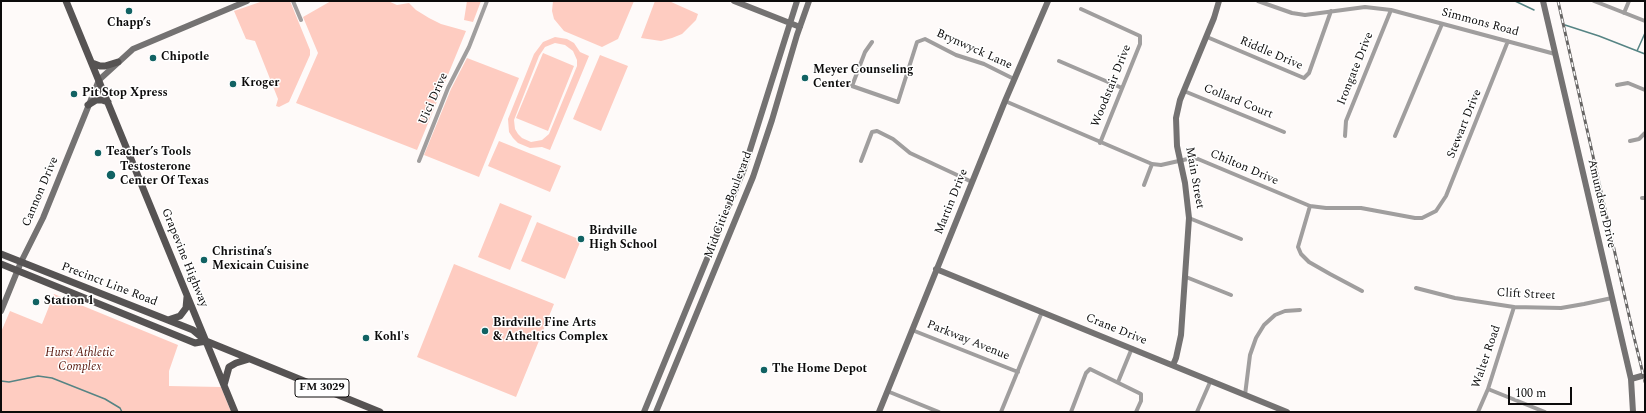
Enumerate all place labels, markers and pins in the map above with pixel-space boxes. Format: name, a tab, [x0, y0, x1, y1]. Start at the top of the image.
marker: Chapp’s	[124, 6, 134, 16]
place label: Chapp’s	[107, 17, 151, 31]
place label: Chipotle	[161, 51, 209, 65]
marker: Chipotle	[148, 53, 158, 63]
place label: Meyer Counseling Center	[813, 64, 913, 92]
marker: Meyer Counseling Center	[800, 73, 810, 83]
place label: Kroger	[241, 77, 279, 91]
marker: Kroger	[228, 79, 238, 89]
place label: Pit Stop Xpress	[82, 87, 168, 101]
marker: Pit Stop Xpress	[69, 89, 79, 99]
place label: Teacher’s Tools	[106, 146, 191, 160]
marker: Teacher’s Tools	[93, 148, 103, 158]
place label: Testosterone Center Of Texas	[120, 161, 209, 189]
marker: Testosterone Center Of Texas	[105, 169, 117, 181]
place label: Birdville High School	[589, 225, 657, 253]
marker: Birdville High School	[576, 234, 586, 244]
place label: Christina’s Mexicain Cuisine	[212, 246, 309, 274]
marker: Christina’s Mexicain Cuisine	[199, 255, 209, 265]
place label: Station 1	[44, 295, 94, 309]
marker: Station 1	[31, 297, 41, 307]
place label: Birdville Fine Arts & Atheltics Complex	[493, 317, 608, 345]
marker: Birdville Fine Arts & Atheltics Complex	[480, 326, 490, 336]
place label: Kohl's	[374, 331, 409, 345]
marker: Kohl's	[361, 333, 371, 343]
place label: The Home Depot	[772, 363, 867, 377]
marker: The Home Depot	[759, 365, 769, 375]

